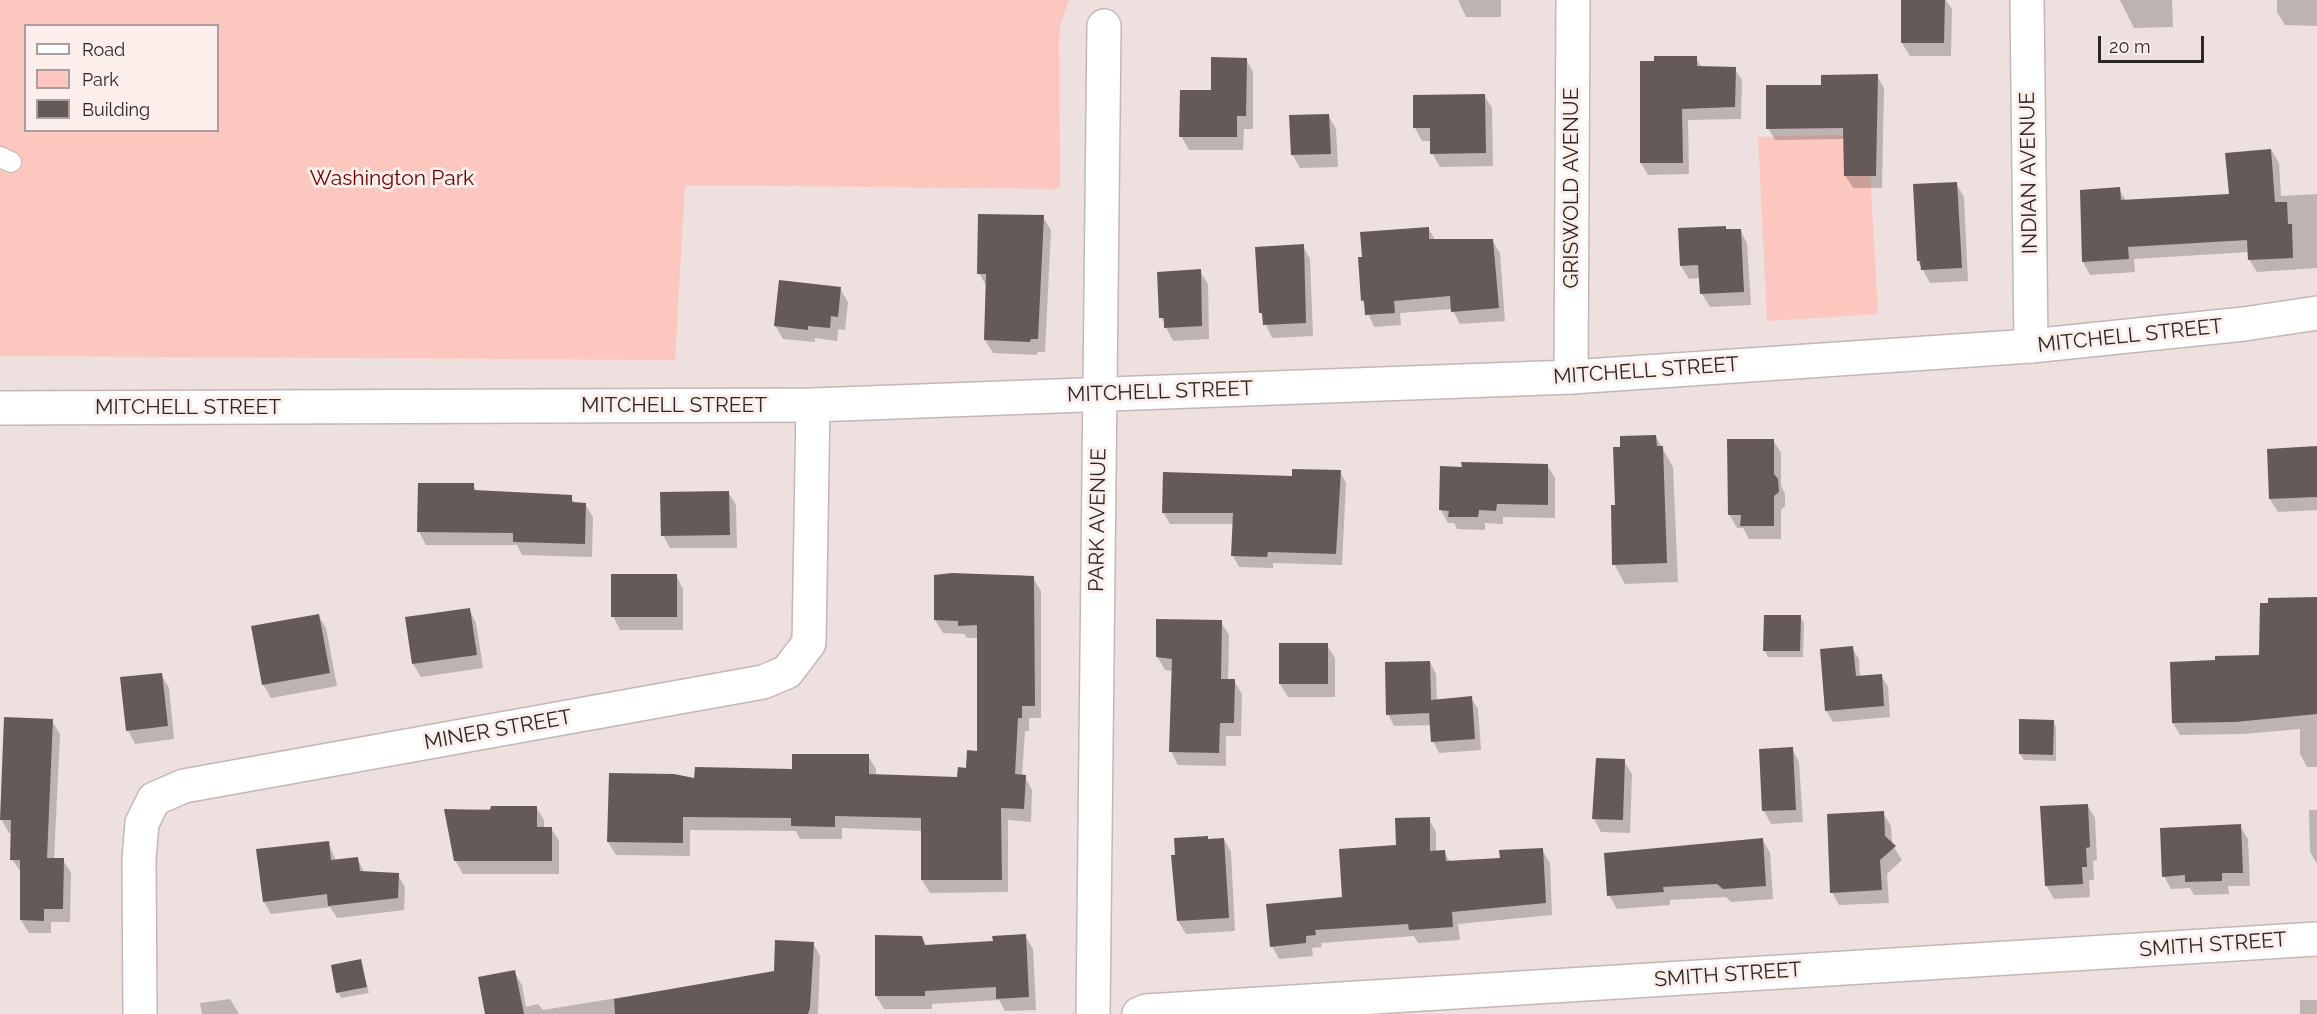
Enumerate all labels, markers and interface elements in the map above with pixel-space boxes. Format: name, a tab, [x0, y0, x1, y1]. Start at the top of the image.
legend	[24, 24, 219, 132]
scale bar	[2101, 24, 2208, 62]
text: 20 m	[2109, 36, 2151, 57]
text: Road	[82, 39, 125, 60]
text: Park	[82, 69, 119, 90]
street label: GRISWOLD AVENUE	[1559, 87, 1585, 289]
street label: INDIAN AVENUE	[2015, 92, 2043, 254]
text: Building	[82, 99, 150, 120]
park label: Washington Park	[310, 166, 474, 192]
street label: MITCHELL STREET	[2036, 314, 2224, 358]
street label: MITCHELL STREET	[1552, 352, 1740, 390]
street label: MITCHELL STREET	[1067, 376, 1253, 408]
street label: MITCHELL STREET	[581, 393, 767, 419]
street label: MITCHELL STREET	[95, 395, 281, 421]
street label: PARK AVENUE	[1084, 448, 1112, 592]
street label: MINER STREET	[422, 705, 574, 755]
street label: SMITH STREET	[2138, 927, 2288, 963]
street label: SMITH STREET	[1653, 957, 1803, 993]

